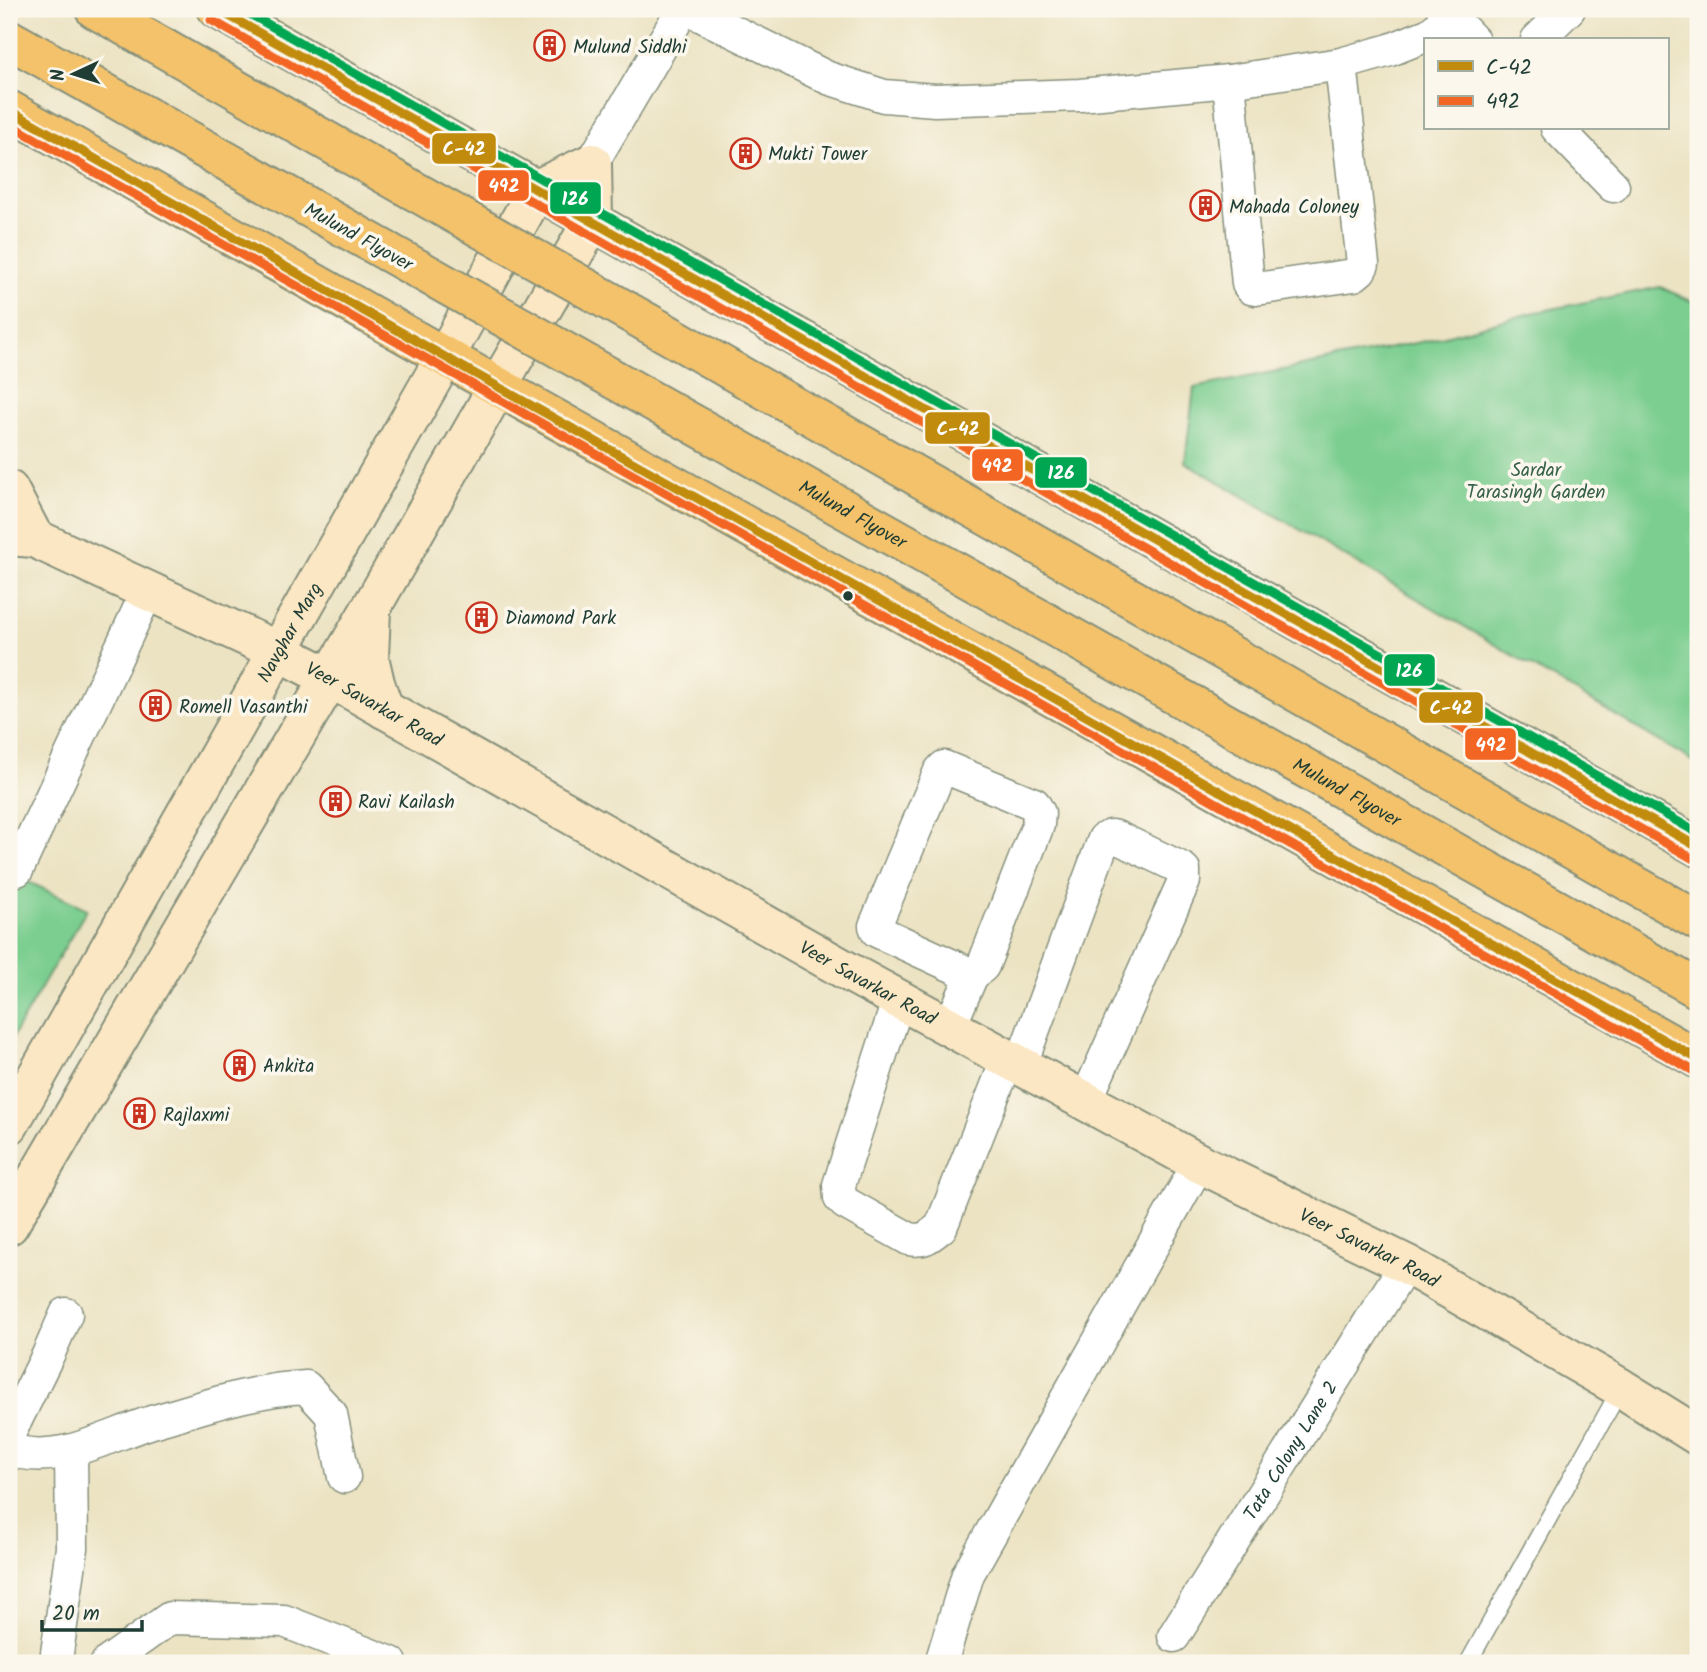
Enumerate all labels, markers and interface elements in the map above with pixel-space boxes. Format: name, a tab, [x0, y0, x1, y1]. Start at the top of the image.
building icon: Mulund Siddhi	[533, 29, 567, 63]
place label: Mulund Siddhi	[573, 33, 688, 63]
north arrow	[38, 38, 108, 108]
legend	[1424, 38, 1668, 130]
text: C-42	[1486, 52, 1532, 85]
text: N	[44, 68, 74, 82]
text: 492	[1486, 86, 1520, 119]
line badge: C-42	[431, 132, 497, 165]
text: C-42	[442, 135, 486, 165]
building icon: Mukti Tower	[728, 136, 762, 170]
place label: Mukti Tower	[768, 140, 869, 170]
line badge: 492	[477, 169, 530, 202]
text: 492	[488, 172, 520, 202]
line badge: 126	[549, 181, 602, 215]
text: 126	[561, 185, 589, 215]
building icon: Mahada Coloney	[1189, 189, 1223, 223]
place label: Mahada Coloney	[1229, 193, 1360, 223]
street label: Mulund Flyover	[298, 196, 419, 281]
line badge: C-42	[924, 411, 991, 445]
text: C-42	[936, 415, 980, 445]
line badge: 492	[971, 448, 1024, 482]
text: 492	[981, 452, 1013, 482]
line badge: 126	[1034, 456, 1088, 489]
park label: Sardar Tarasingh Garden	[1467, 456, 1605, 508]
text: 126	[1047, 459, 1075, 489]
street label: Mulund Flyover	[792, 473, 913, 559]
street label: Navghar Marg	[250, 577, 331, 689]
unlabelled marker	[841, 589, 855, 603]
building icon: Diamond Park	[465, 600, 499, 634]
place label: Diamond Park	[505, 604, 616, 634]
line badge: 126	[1383, 653, 1436, 687]
street label: Veer Savarkar Road	[300, 655, 448, 756]
text: 126	[1395, 657, 1423, 687]
building icon: Romell Vasanthi	[139, 689, 173, 723]
line badge: C-42	[1418, 691, 1484, 724]
place label: Romell Vasanthi	[179, 693, 309, 723]
text: C-42	[1429, 694, 1473, 724]
line badge: 492	[1464, 727, 1517, 761]
text: 492	[1475, 731, 1507, 761]
street label: Mulund Flyover	[1286, 751, 1407, 837]
building icon: Ravi Kailash	[318, 784, 352, 818]
place label: Ravi Kailash	[358, 788, 455, 818]
street label: Veer Savarkar Road	[793, 934, 942, 1035]
building icon: Ankita	[223, 1048, 257, 1082]
place label: Ankita	[263, 1052, 314, 1082]
building icon: Rajlaxmi	[123, 1097, 157, 1131]
place label: Rajlaxmi	[163, 1101, 231, 1131]
street label: Veer Savarkar Road	[1294, 1201, 1445, 1297]
street label: Tata Colony Lane 2	[1237, 1376, 1347, 1527]
scale bar	[42, 1588, 142, 1632]
text: 20 m	[52, 1598, 100, 1631]

